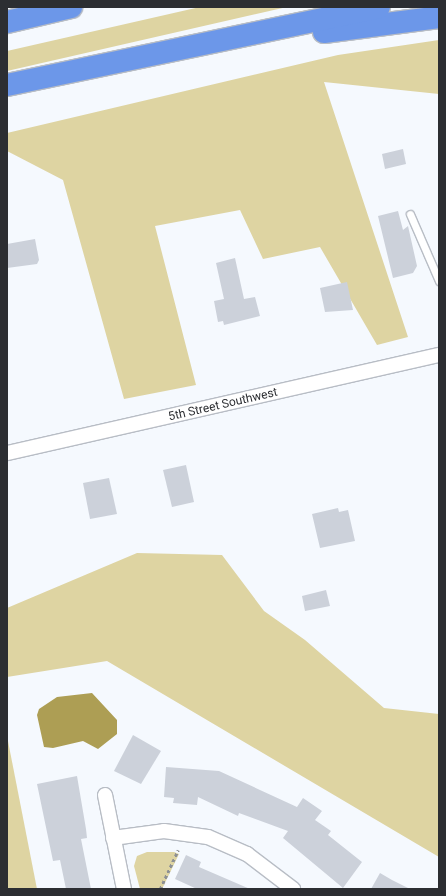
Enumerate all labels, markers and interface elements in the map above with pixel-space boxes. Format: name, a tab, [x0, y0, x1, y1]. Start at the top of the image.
street label: 5th Street Southwest	[167, 385, 279, 425]

